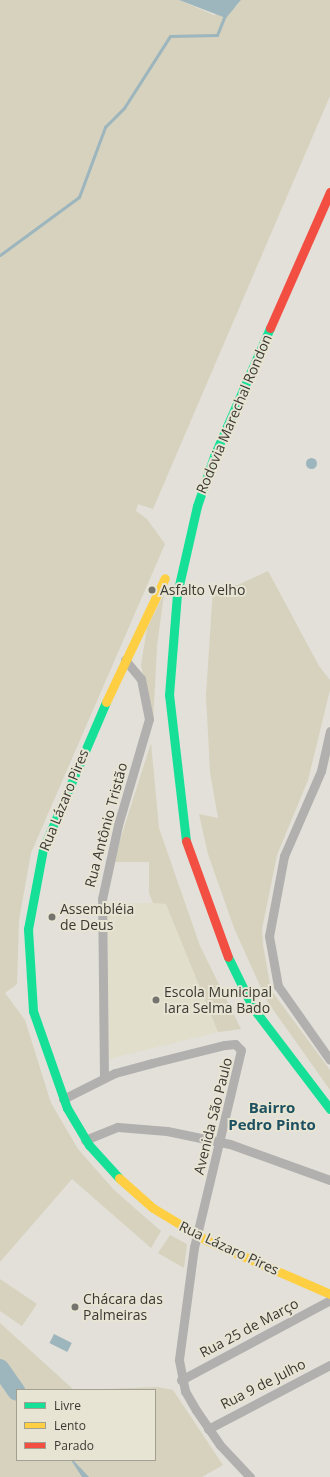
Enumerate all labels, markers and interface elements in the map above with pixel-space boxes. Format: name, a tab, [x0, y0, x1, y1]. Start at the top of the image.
street label: Rodovia Marechal Rondon	[193, 332, 275, 496]
place label: Asfalto Velho	[160, 582, 245, 598]
marker: Asfalto Velho	[147, 585, 157, 595]
street label: Rua Lázaro Pires	[36, 747, 92, 853]
street label: Rua Antônio Tristão	[81, 761, 131, 889]
place label: Assembléia de Deus	[60, 901, 134, 934]
marker: Assembléia de Deus	[47, 912, 57, 922]
place label: Escola Municipal Iara Selma Bado	[164, 984, 272, 1016]
marker: Escola Municipal Iara Selma Bado	[151, 995, 161, 1005]
street label: Avenida São Paulo	[190, 1056, 236, 1176]
district label: Bairro Pedro Pinto	[228, 1098, 316, 1133]
street label: Rua Lázaro Pires	[176, 1218, 282, 1278]
place label: Chácara das Palmeiras	[83, 1291, 163, 1324]
street label: Rua 25 de Março	[197, 1295, 301, 1361]
marker: Chácara das Palmeiras	[70, 1302, 80, 1312]
street label: Rua 9 de Julho	[218, 1355, 308, 1413]
legend	[16, 1389, 156, 1461]
text: Livre	[54, 1397, 81, 1414]
text: Lento	[54, 1417, 86, 1434]
text: Parado	[54, 1437, 94, 1454]

